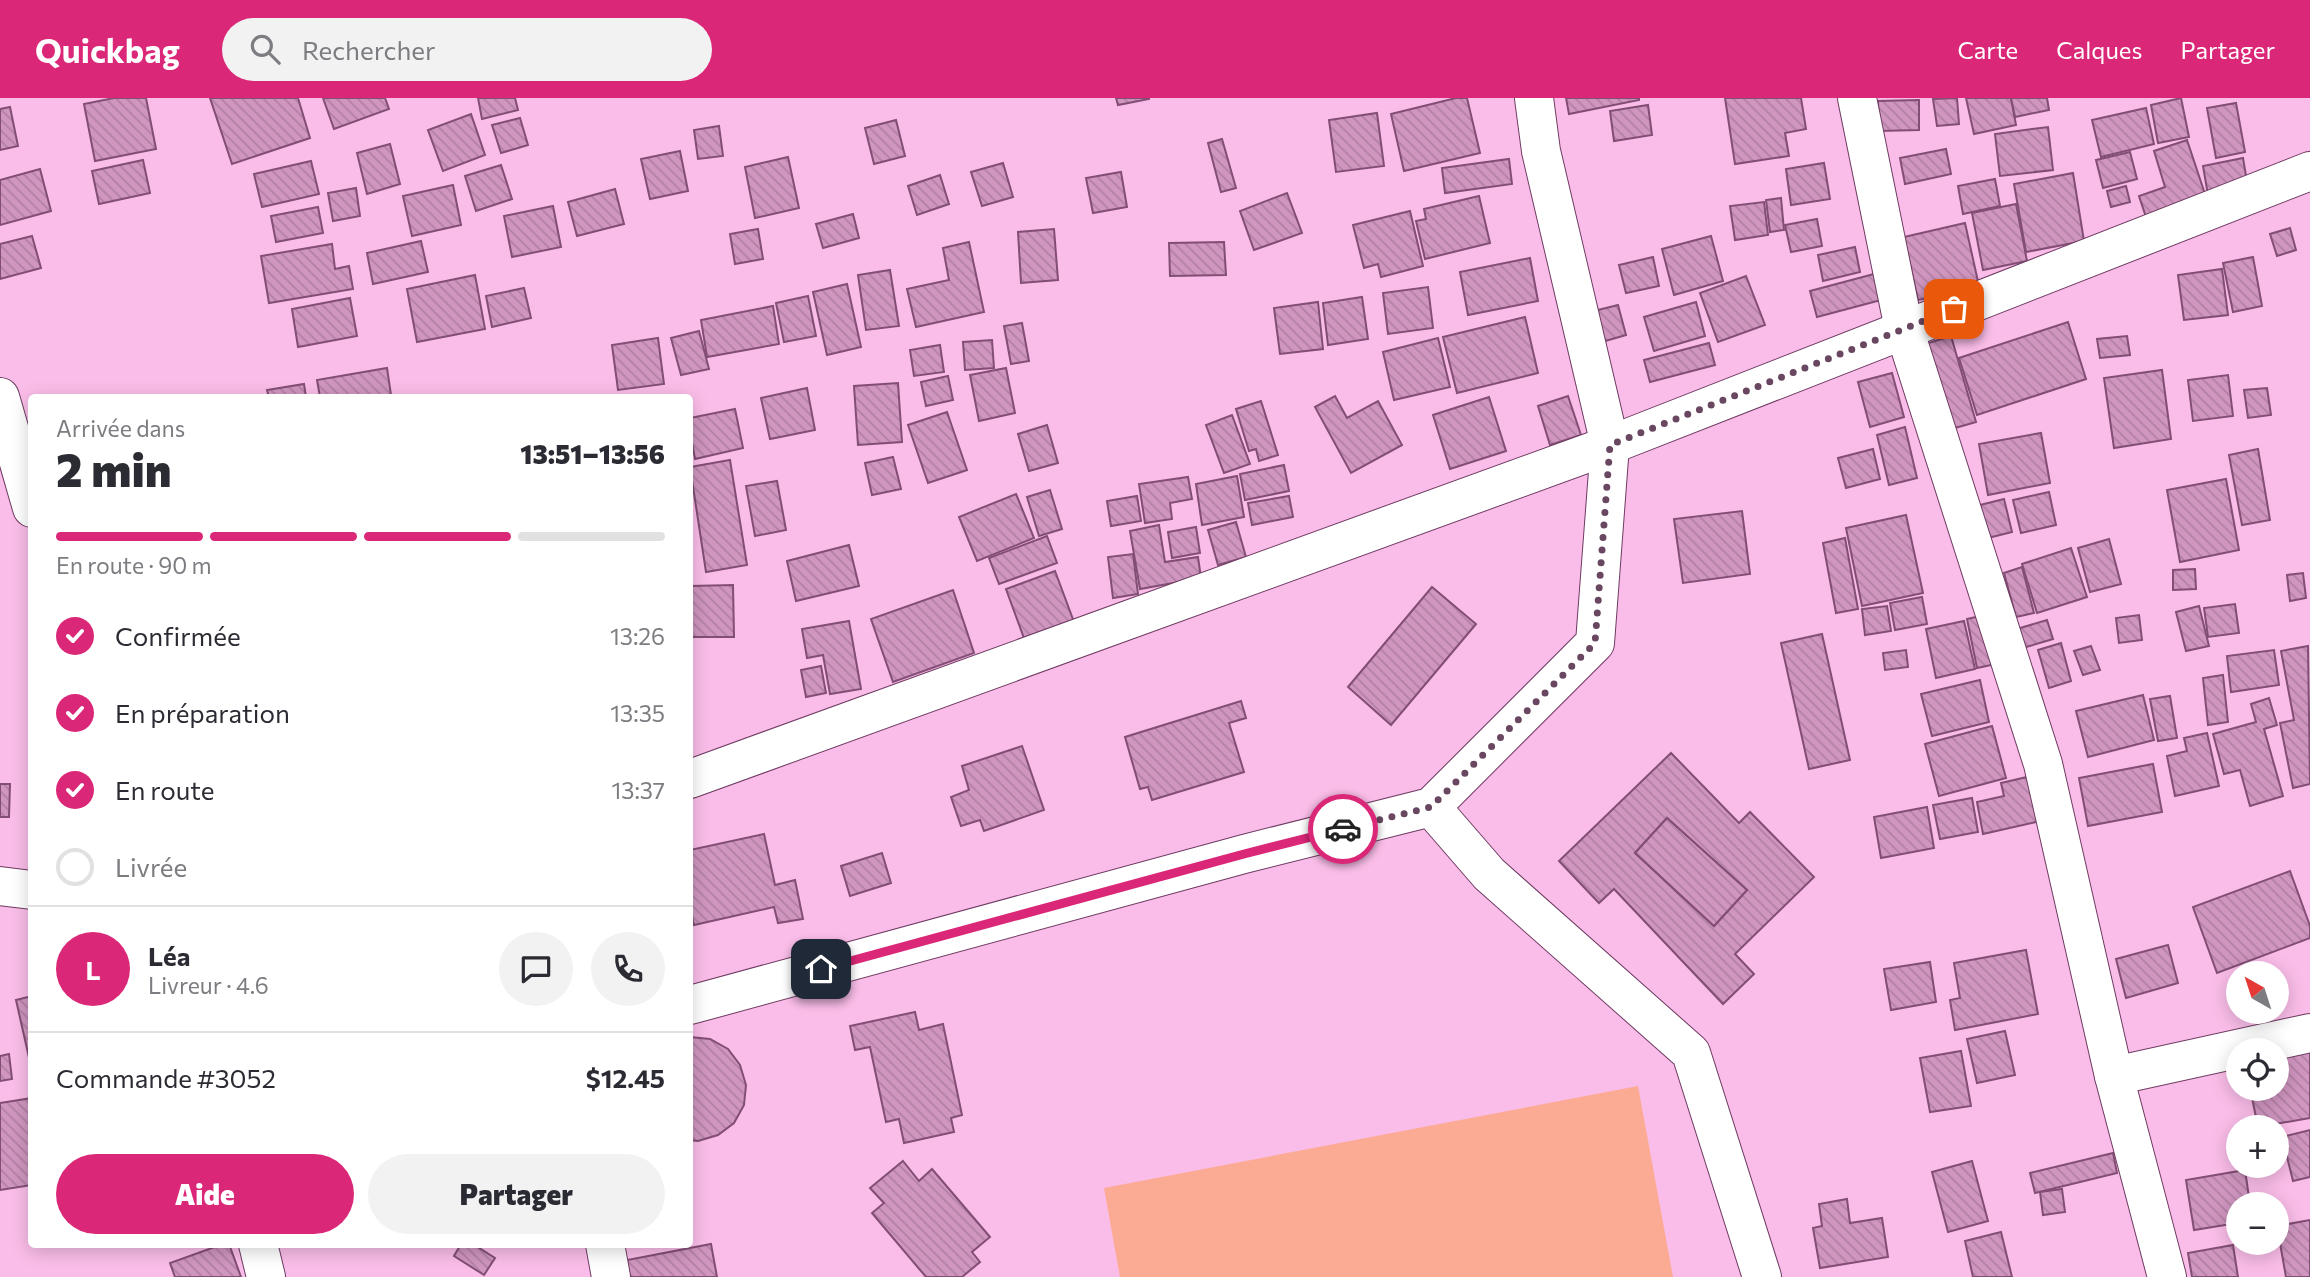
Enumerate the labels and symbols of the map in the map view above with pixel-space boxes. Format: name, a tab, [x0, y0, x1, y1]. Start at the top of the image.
pin	[1924, 279, 1984, 339]
courier	[1308, 794, 1378, 864]
pin	[791, 939, 851, 999]
north arrow	[2226, 961, 2289, 1024]

